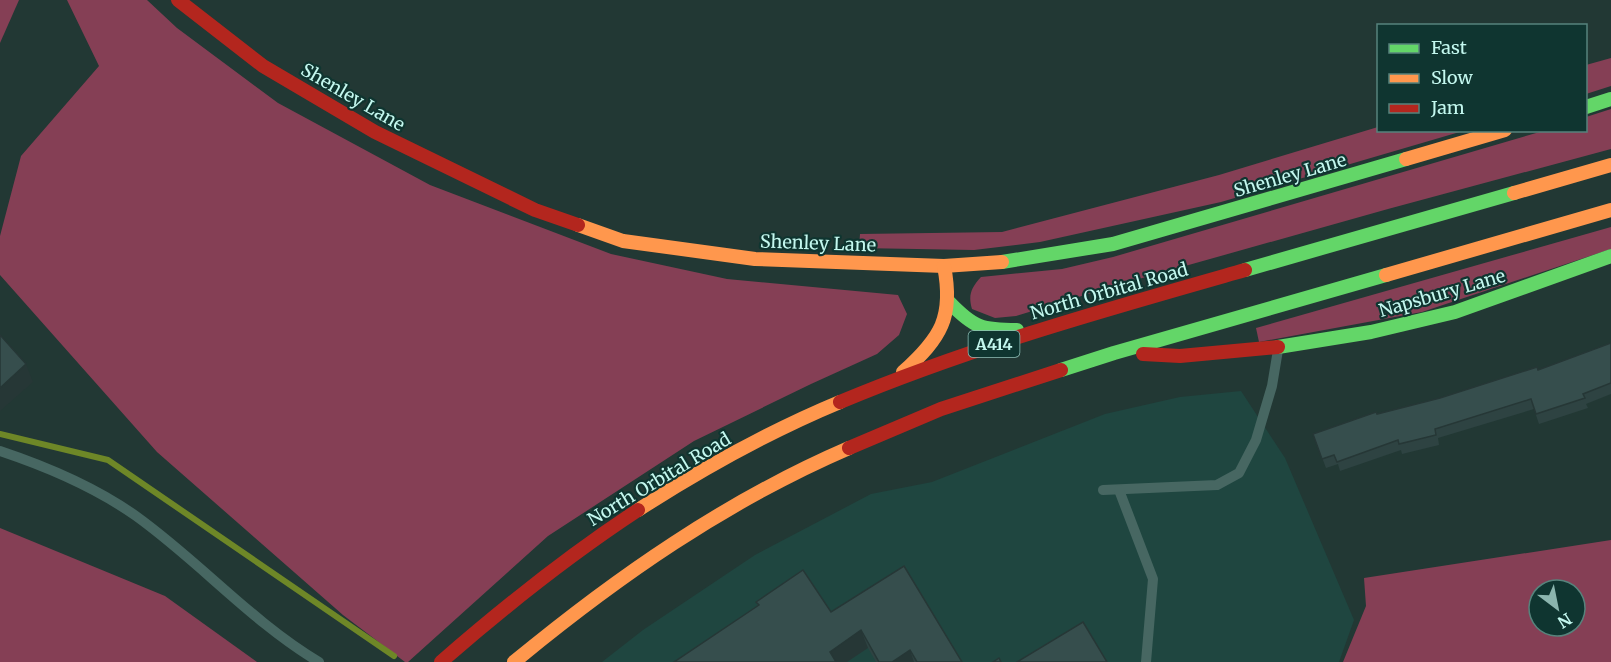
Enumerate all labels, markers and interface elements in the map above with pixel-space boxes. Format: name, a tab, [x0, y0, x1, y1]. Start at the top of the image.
legend	[1377, 24, 1587, 132]
text: Fast	[1431, 36, 1467, 59]
street label: Shenley Lane	[297, 58, 409, 136]
text: Slow	[1431, 66, 1474, 89]
text: Jam	[1430, 96, 1465, 119]
street label: Shenley Lane	[1231, 148, 1349, 202]
street label: Shenley Lane	[760, 229, 876, 257]
street label: North Orbital Road	[1027, 257, 1191, 325]
street label: Napsbury Lane	[1376, 264, 1508, 322]
road number: A414	[968, 331, 1020, 357]
street label: North Orbital Road	[583, 427, 735, 531]
north arrow	[1527, 578, 1587, 638]
text: N	[1554, 609, 1576, 633]

